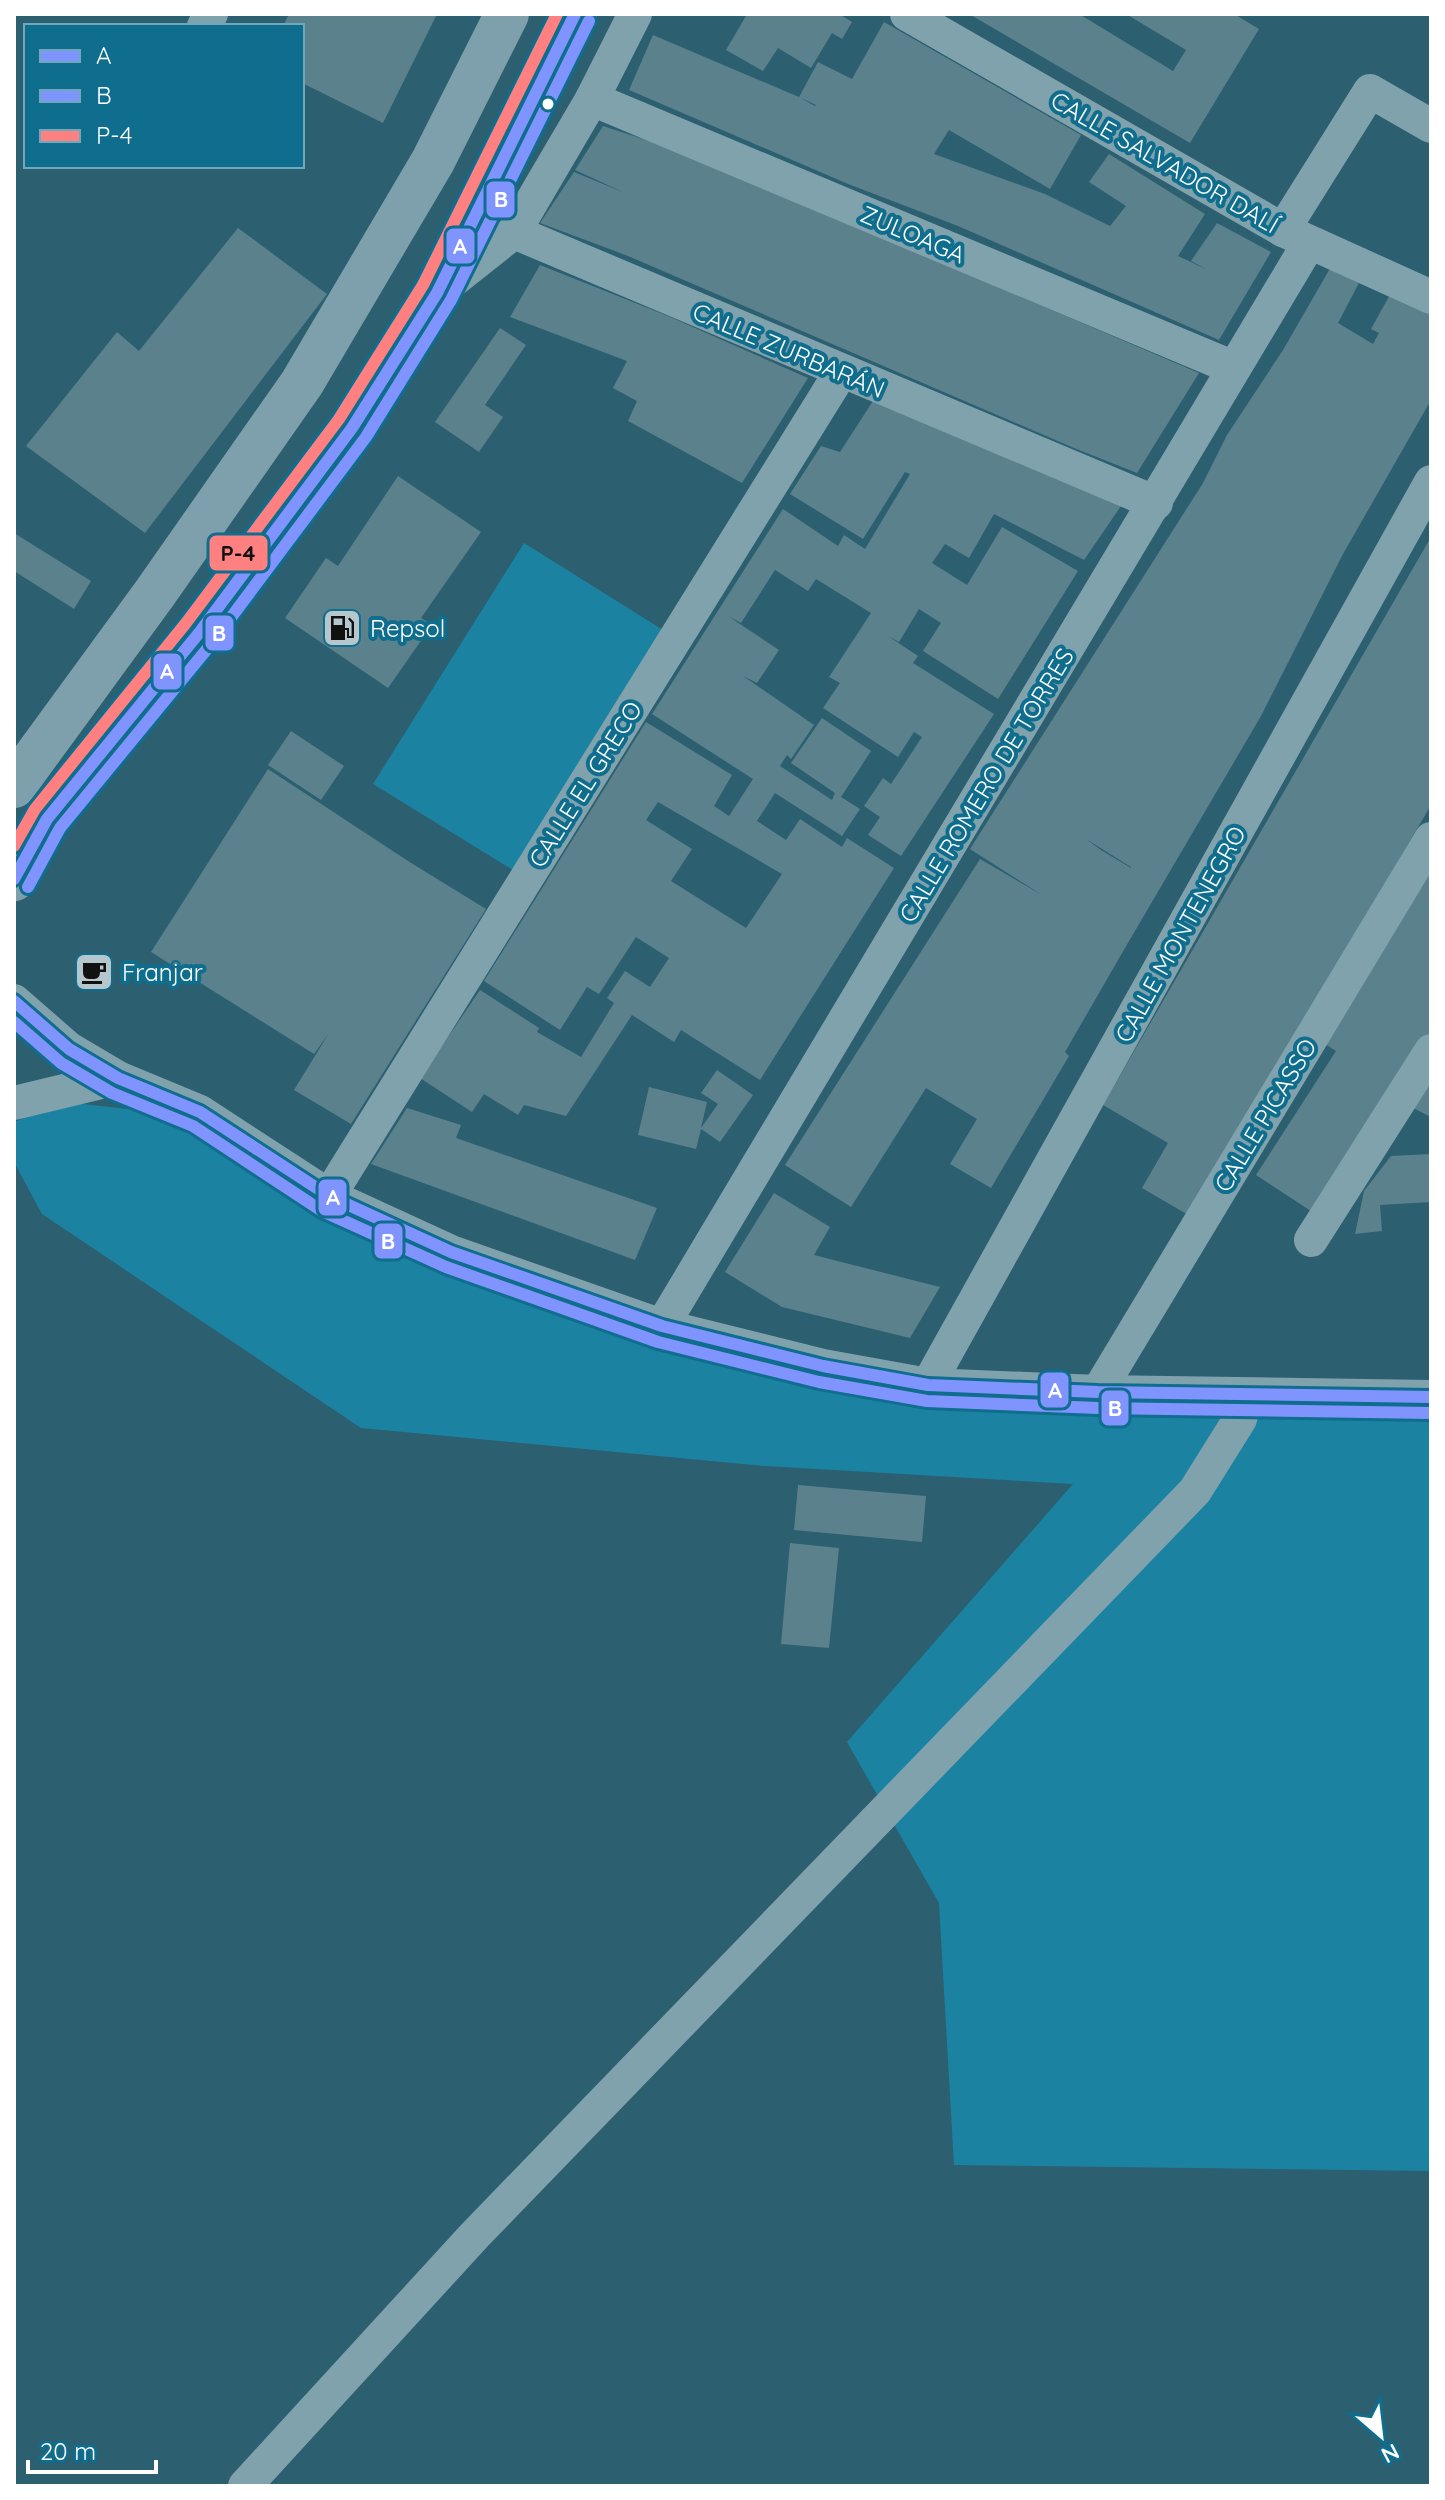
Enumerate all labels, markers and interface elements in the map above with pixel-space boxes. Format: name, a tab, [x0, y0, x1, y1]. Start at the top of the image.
legend	[24, 24, 304, 168]
text: A	[96, 40, 112, 70]
text: B	[96, 80, 112, 110]
street label: CALLE SALVADOR DALÍ	[1046, 85, 1285, 240]
unlabelled marker	[540, 96, 556, 112]
text: P-4	[96, 120, 132, 150]
line badge: B	[485, 180, 516, 219]
text: B	[494, 185, 508, 213]
street label: ZULOAGA	[856, 199, 970, 269]
line badge: A	[445, 227, 476, 265]
text: A	[453, 232, 467, 260]
street label: CALLE ZURBARÁN	[688, 296, 890, 404]
line badge: P-4	[208, 534, 269, 572]
text: P-4	[221, 539, 256, 567]
fuel station icon: Repsol	[321, 607, 363, 649]
place label: Repsol	[370, 613, 445, 643]
line badge: B	[204, 614, 235, 652]
text: B	[212, 619, 226, 647]
street label: CALLE ROMERO DE TORRES	[892, 642, 1080, 928]
line badge: A	[152, 652, 183, 691]
text: A	[160, 657, 174, 685]
street label: CALLE EL GRECO	[522, 695, 648, 873]
street label: CALLE MONTENEGRO	[1108, 821, 1252, 1047]
cafe icon: Franjar	[73, 951, 115, 993]
place label: Franjar	[122, 957, 203, 987]
street label: CALLE PICASSO	[1207, 1033, 1323, 1197]
line badge: A	[317, 1178, 348, 1217]
text: A	[326, 1183, 340, 1211]
line badge: B	[373, 1222, 404, 1260]
text: B	[381, 1227, 395, 1255]
line badge: A	[1039, 1371, 1070, 1409]
text: A	[1048, 1376, 1062, 1404]
line badge: B	[1100, 1389, 1130, 1427]
text: B	[1108, 1394, 1122, 1422]
north arrow	[1341, 2396, 1421, 2476]
scale bar	[28, 2424, 156, 2474]
text: 20 m	[40, 2436, 96, 2466]
text: N	[1377, 2438, 1404, 2470]

